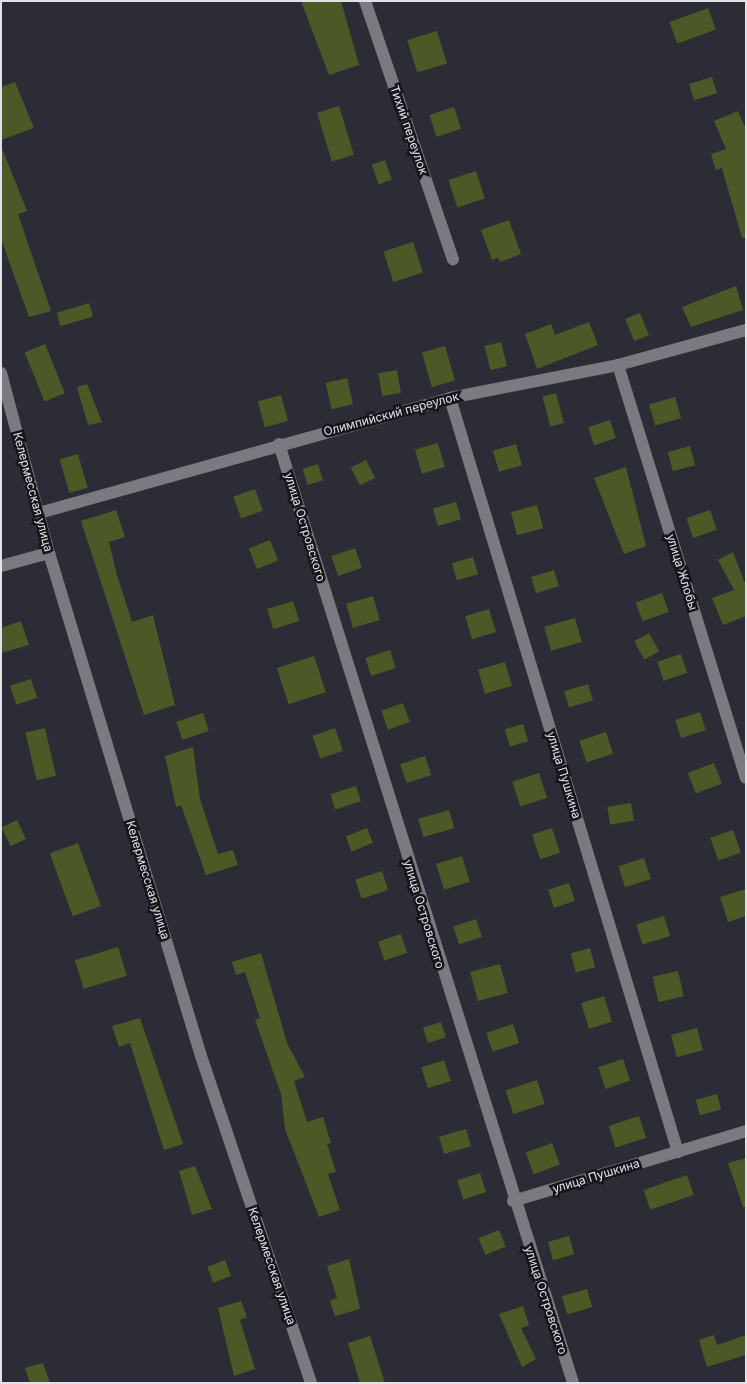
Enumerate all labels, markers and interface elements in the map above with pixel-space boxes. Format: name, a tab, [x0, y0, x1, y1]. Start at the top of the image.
street label: Тихий переулок	[387, 84, 431, 176]
street label: Олимпийский переулок	[322, 389, 460, 439]
street label: Келермесская улица	[10, 431, 56, 553]
street label: улица Островского	[282, 471, 328, 583]
street label: улица Жлобы	[664, 532, 700, 612]
street label: улица Пушкина	[544, 730, 584, 820]
street label: Келермесская улица	[123, 819, 173, 941]
street label: улица Островского	[401, 858, 447, 970]
street label: улица Пушкина	[551, 1156, 641, 1196]
street label: Келермесская улица	[245, 1205, 299, 1327]
street label: улица Островского	[522, 1244, 570, 1356]

